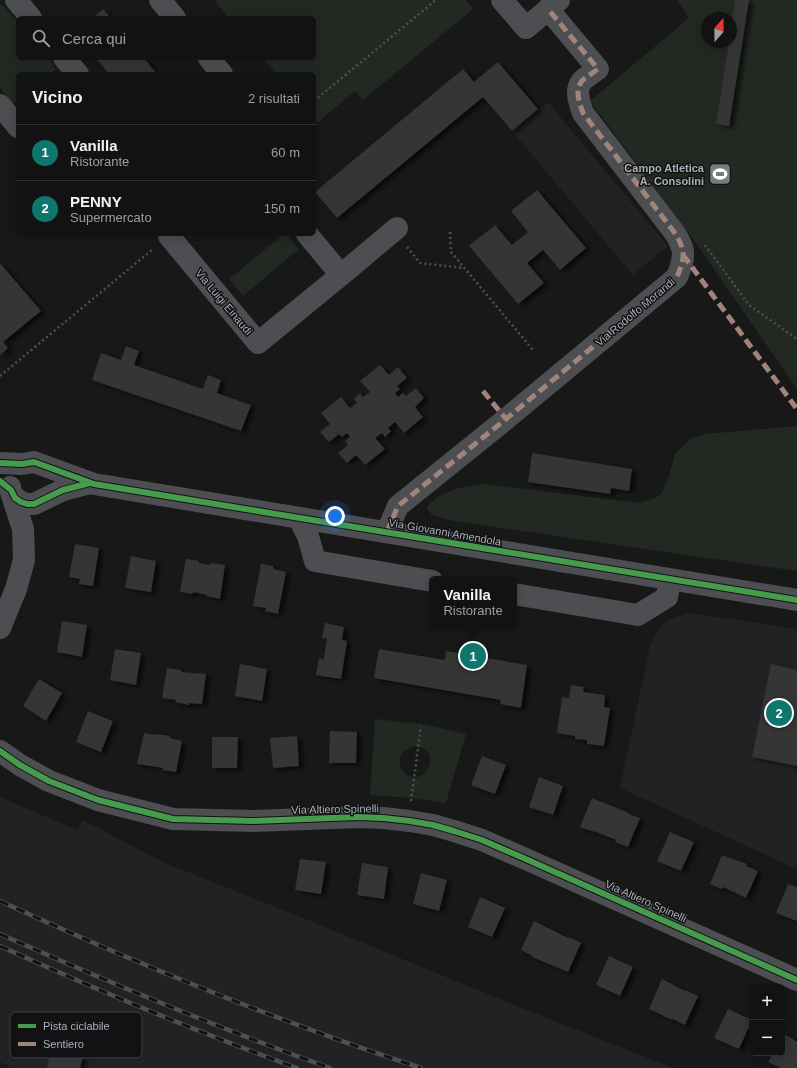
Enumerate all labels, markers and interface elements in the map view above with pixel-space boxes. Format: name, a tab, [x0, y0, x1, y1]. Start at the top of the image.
north arrow	[701, 12, 737, 48]
search box	[16, 16, 316, 60]
icon: search	[30, 27, 52, 49]
text: Cerca qui	[62, 30, 126, 47]
text: Vicino	[32, 88, 83, 107]
text: 2 risultati	[248, 91, 300, 106]
text: Vanilla	[70, 137, 118, 154]
text: 1	[41, 145, 49, 160]
text: 60 m	[271, 145, 300, 160]
text: Ristorante	[70, 154, 129, 169]
sports icon: Campo Atletica A. Consolini	[707, 161, 733, 187]
place label: Campo Atletica A. Consolini	[624, 162, 705, 187]
text: PENNY	[70, 193, 122, 210]
text: 2	[41, 201, 49, 216]
text: 150 m	[264, 201, 300, 216]
text: Supermercato	[70, 210, 152, 225]
street label: Via Luigi Einaudi	[193, 267, 255, 337]
street label: Via Rodolfo Morandi	[593, 275, 677, 349]
your location	[325, 506, 345, 526]
street label: Via Giovanni Amendola	[388, 516, 503, 548]
popup	[429, 576, 517, 628]
text: Vanilla	[443, 586, 491, 603]
text: Ristorante	[443, 603, 503, 618]
pin: 1	[460, 641, 486, 671]
pin: 2	[766, 698, 792, 728]
street label: Via Altiero Spinelli	[291, 802, 379, 816]
street label: Via Altiero Spinelli	[603, 878, 689, 924]
map controls	[749, 984, 785, 1056]
button: +	[749, 984, 785, 1020]
legend	[10, 1012, 142, 1058]
text: Pista ciclabile	[43, 1020, 110, 1032]
button: −	[749, 1020, 785, 1056]
text: Sentiero	[43, 1038, 84, 1050]

